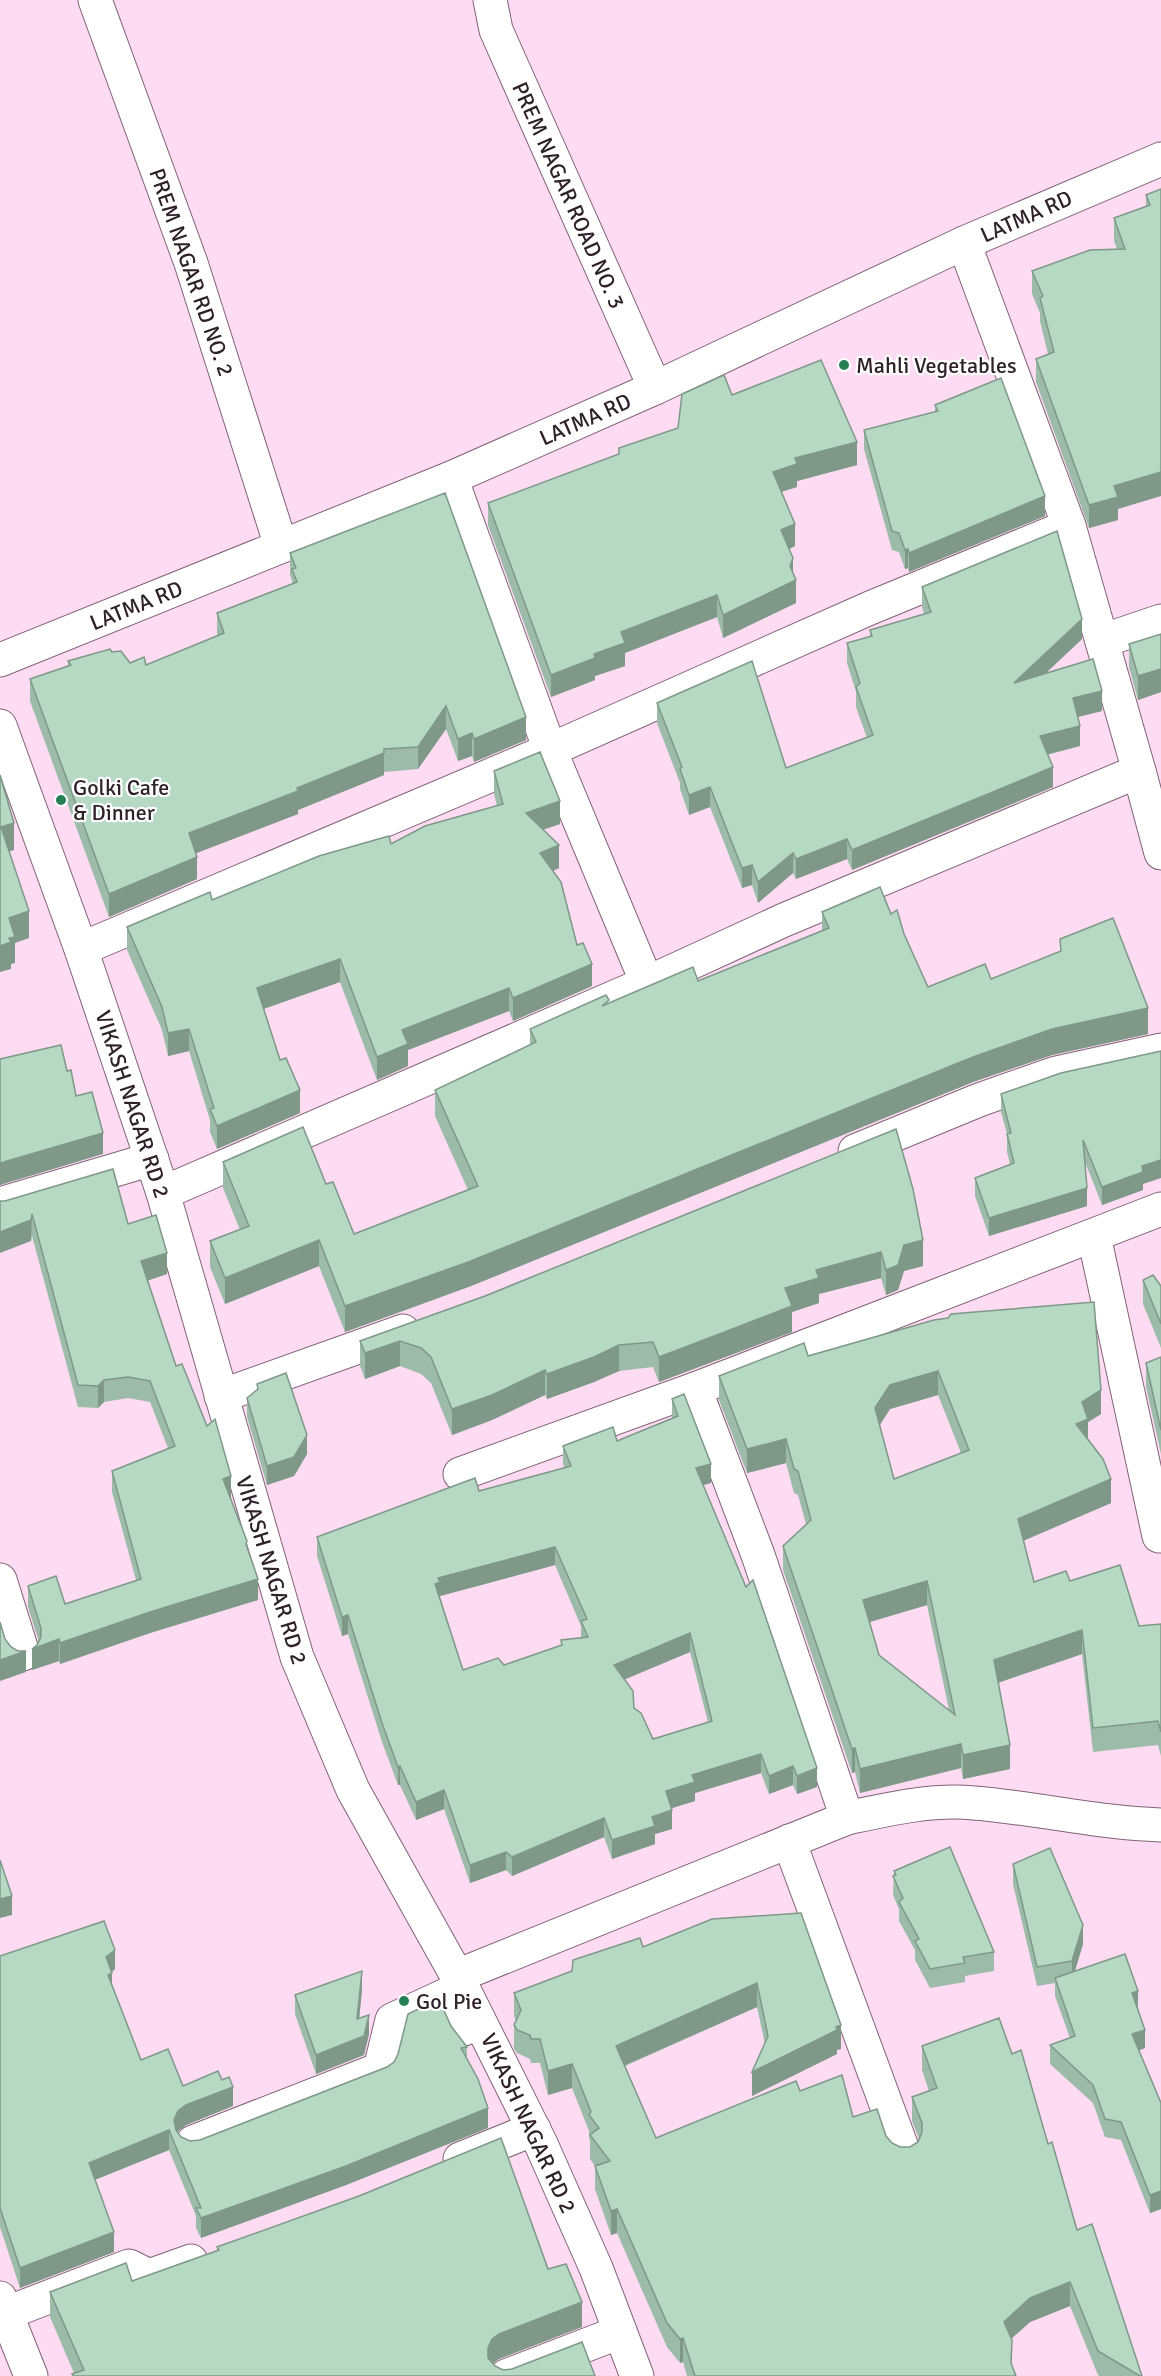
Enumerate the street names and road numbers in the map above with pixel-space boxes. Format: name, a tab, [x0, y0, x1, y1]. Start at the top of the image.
street label: PREM NAGAR ROAD NO. 3	[506, 78, 631, 313]
street label: PREM NAGAR RD NO. 2	[143, 165, 240, 380]
street label: LATMA RD	[976, 184, 1076, 249]
street label: LATMA RD	[535, 387, 635, 452]
street label: LATMA RD	[86, 575, 186, 636]
street label: VIKASH NAGAR RD 2	[89, 1007, 176, 1201]
street label: VIKASH NAGAR RD 2	[230, 1473, 313, 1668]
street label: VIKASH NAGAR RD 2	[475, 2029, 582, 2218]

